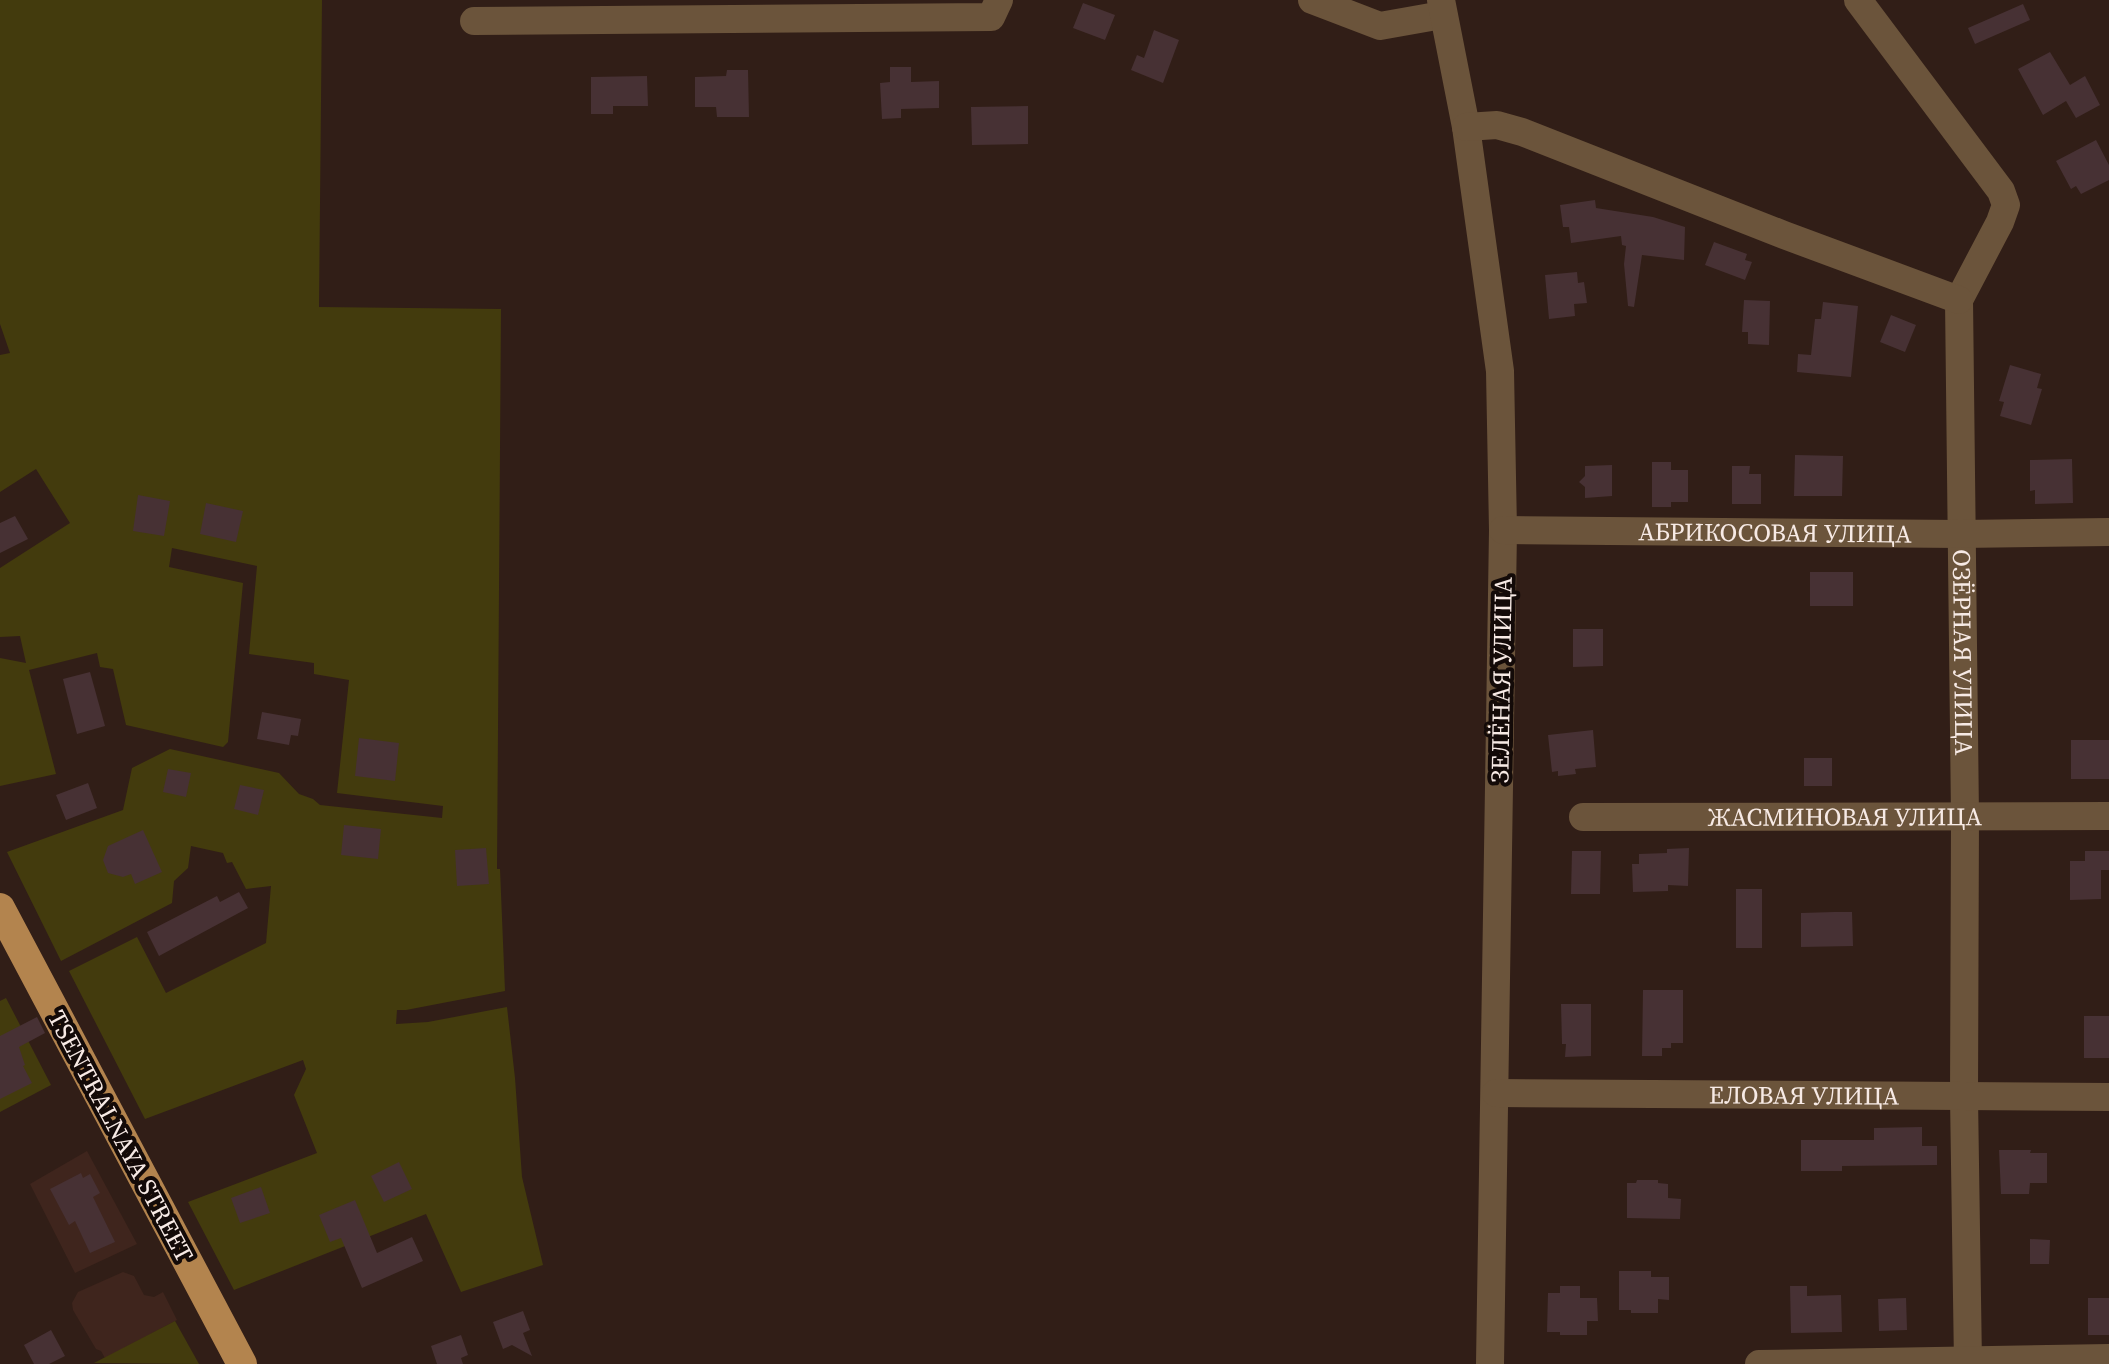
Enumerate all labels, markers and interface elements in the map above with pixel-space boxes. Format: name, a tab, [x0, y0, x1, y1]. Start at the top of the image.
street label: АБРИКОСОВАЯ УЛИЦА	[1638, 514, 1912, 551]
street label: ОЗЁРНАЯ УЛИЦА	[1945, 549, 1981, 756]
street label: ЗЕЛЁНАЯ УЛИЦА	[1482, 576, 1520, 784]
street label: ЖАСМИНОВАЯ УЛИЦА	[1708, 799, 1983, 834]
street label: TSENTRALNAYA STREET	[40, 1004, 202, 1268]
street label: ЕЛОВАЯ УЛИЦА	[1709, 1077, 1900, 1113]

